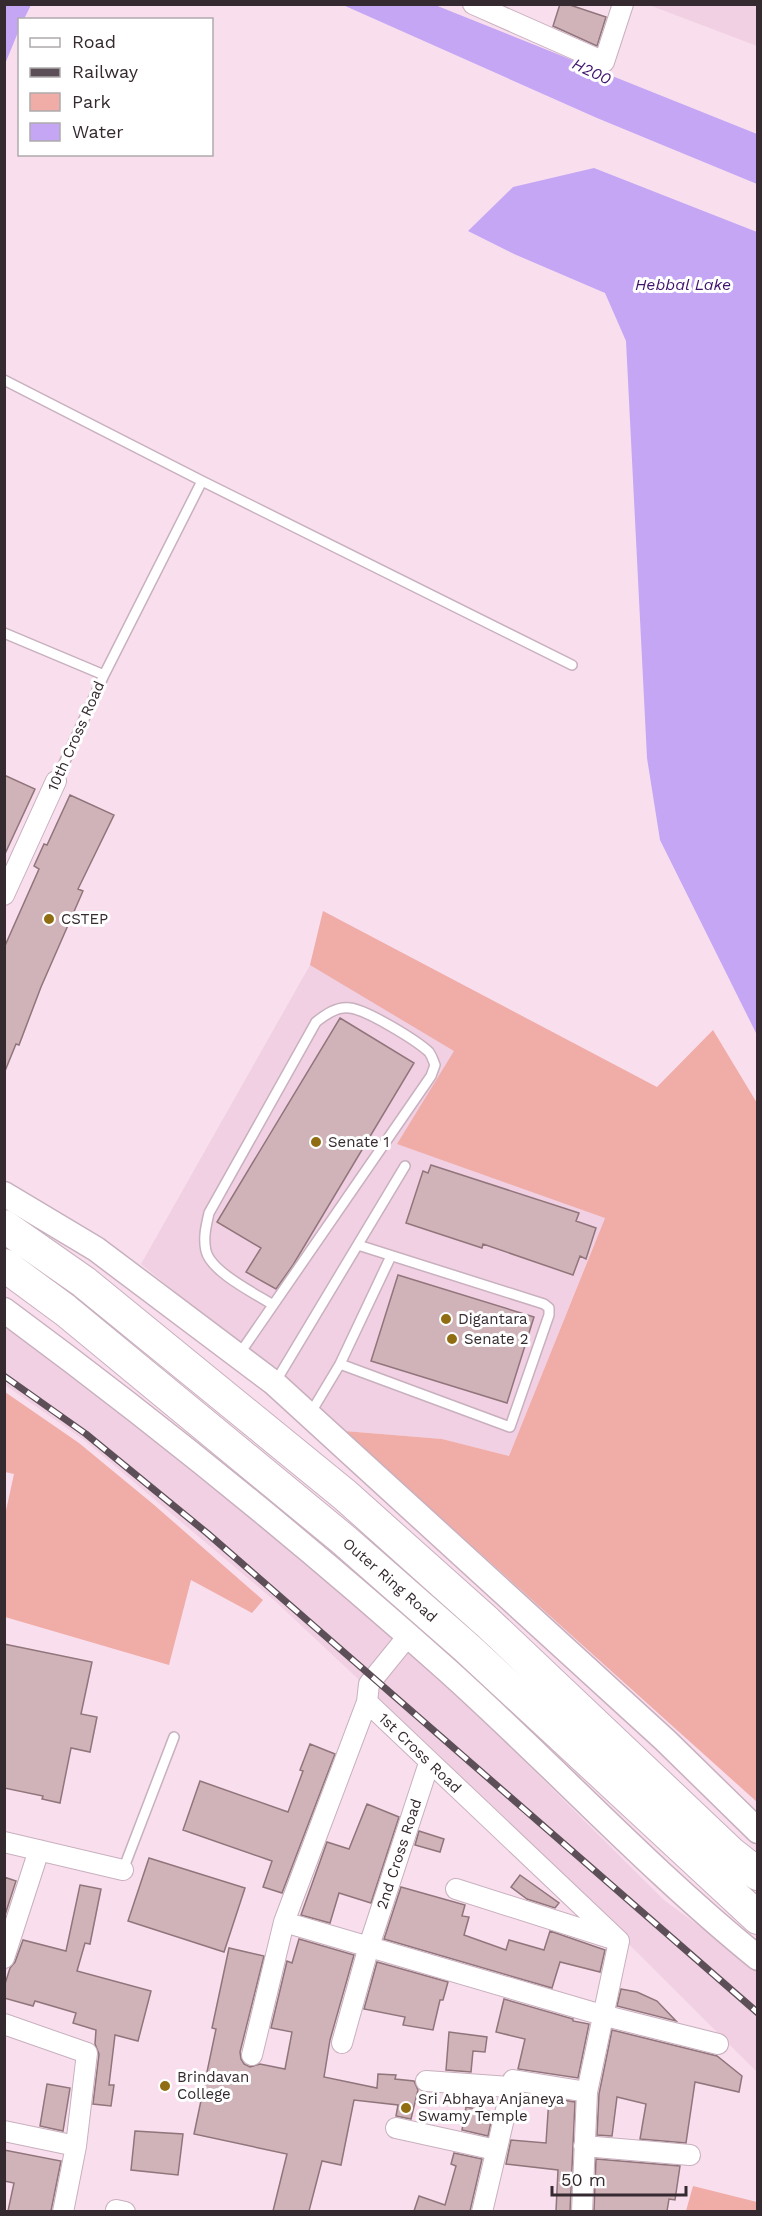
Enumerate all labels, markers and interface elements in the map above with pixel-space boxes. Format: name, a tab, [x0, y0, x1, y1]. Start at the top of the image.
legend	[18, 18, 213, 156]
text: Road	[72, 31, 116, 52]
water label: H200	[569, 54, 614, 89]
text: Railway	[72, 61, 139, 82]
text: Park	[72, 91, 111, 112]
text: Water	[72, 121, 124, 142]
water label: Hebbal Lake	[635, 275, 731, 294]
street label: 10th Cross Road	[44, 678, 108, 794]
place label: CSTEP	[61, 910, 108, 928]
marker: CSTEP	[42, 912, 56, 926]
place label: Senate 1	[328, 1133, 389, 1151]
marker: Senate 1	[309, 1135, 323, 1149]
place label: Digantara	[458, 1310, 528, 1328]
marker: Digantara	[439, 1312, 453, 1326]
place label: Senate 2	[464, 1330, 529, 1348]
marker: Senate 2	[445, 1332, 459, 1346]
street label: Outer Ring Road	[339, 1534, 441, 1626]
street label: 1st Cross Road	[375, 1709, 465, 1797]
street label: 2nd Cross Road	[373, 1796, 425, 1912]
place label: Brindavan College	[177, 2068, 249, 2103]
marker: Brindavan College	[158, 2079, 172, 2093]
place label: Sri Abhaya Anjaneya Swamy Temple	[418, 2090, 565, 2125]
marker: Sri Abhaya Anjaneya Swamy Temple	[399, 2101, 413, 2115]
scale bar	[552, 2159, 686, 2197]
text: 50 m	[561, 2169, 606, 2190]

